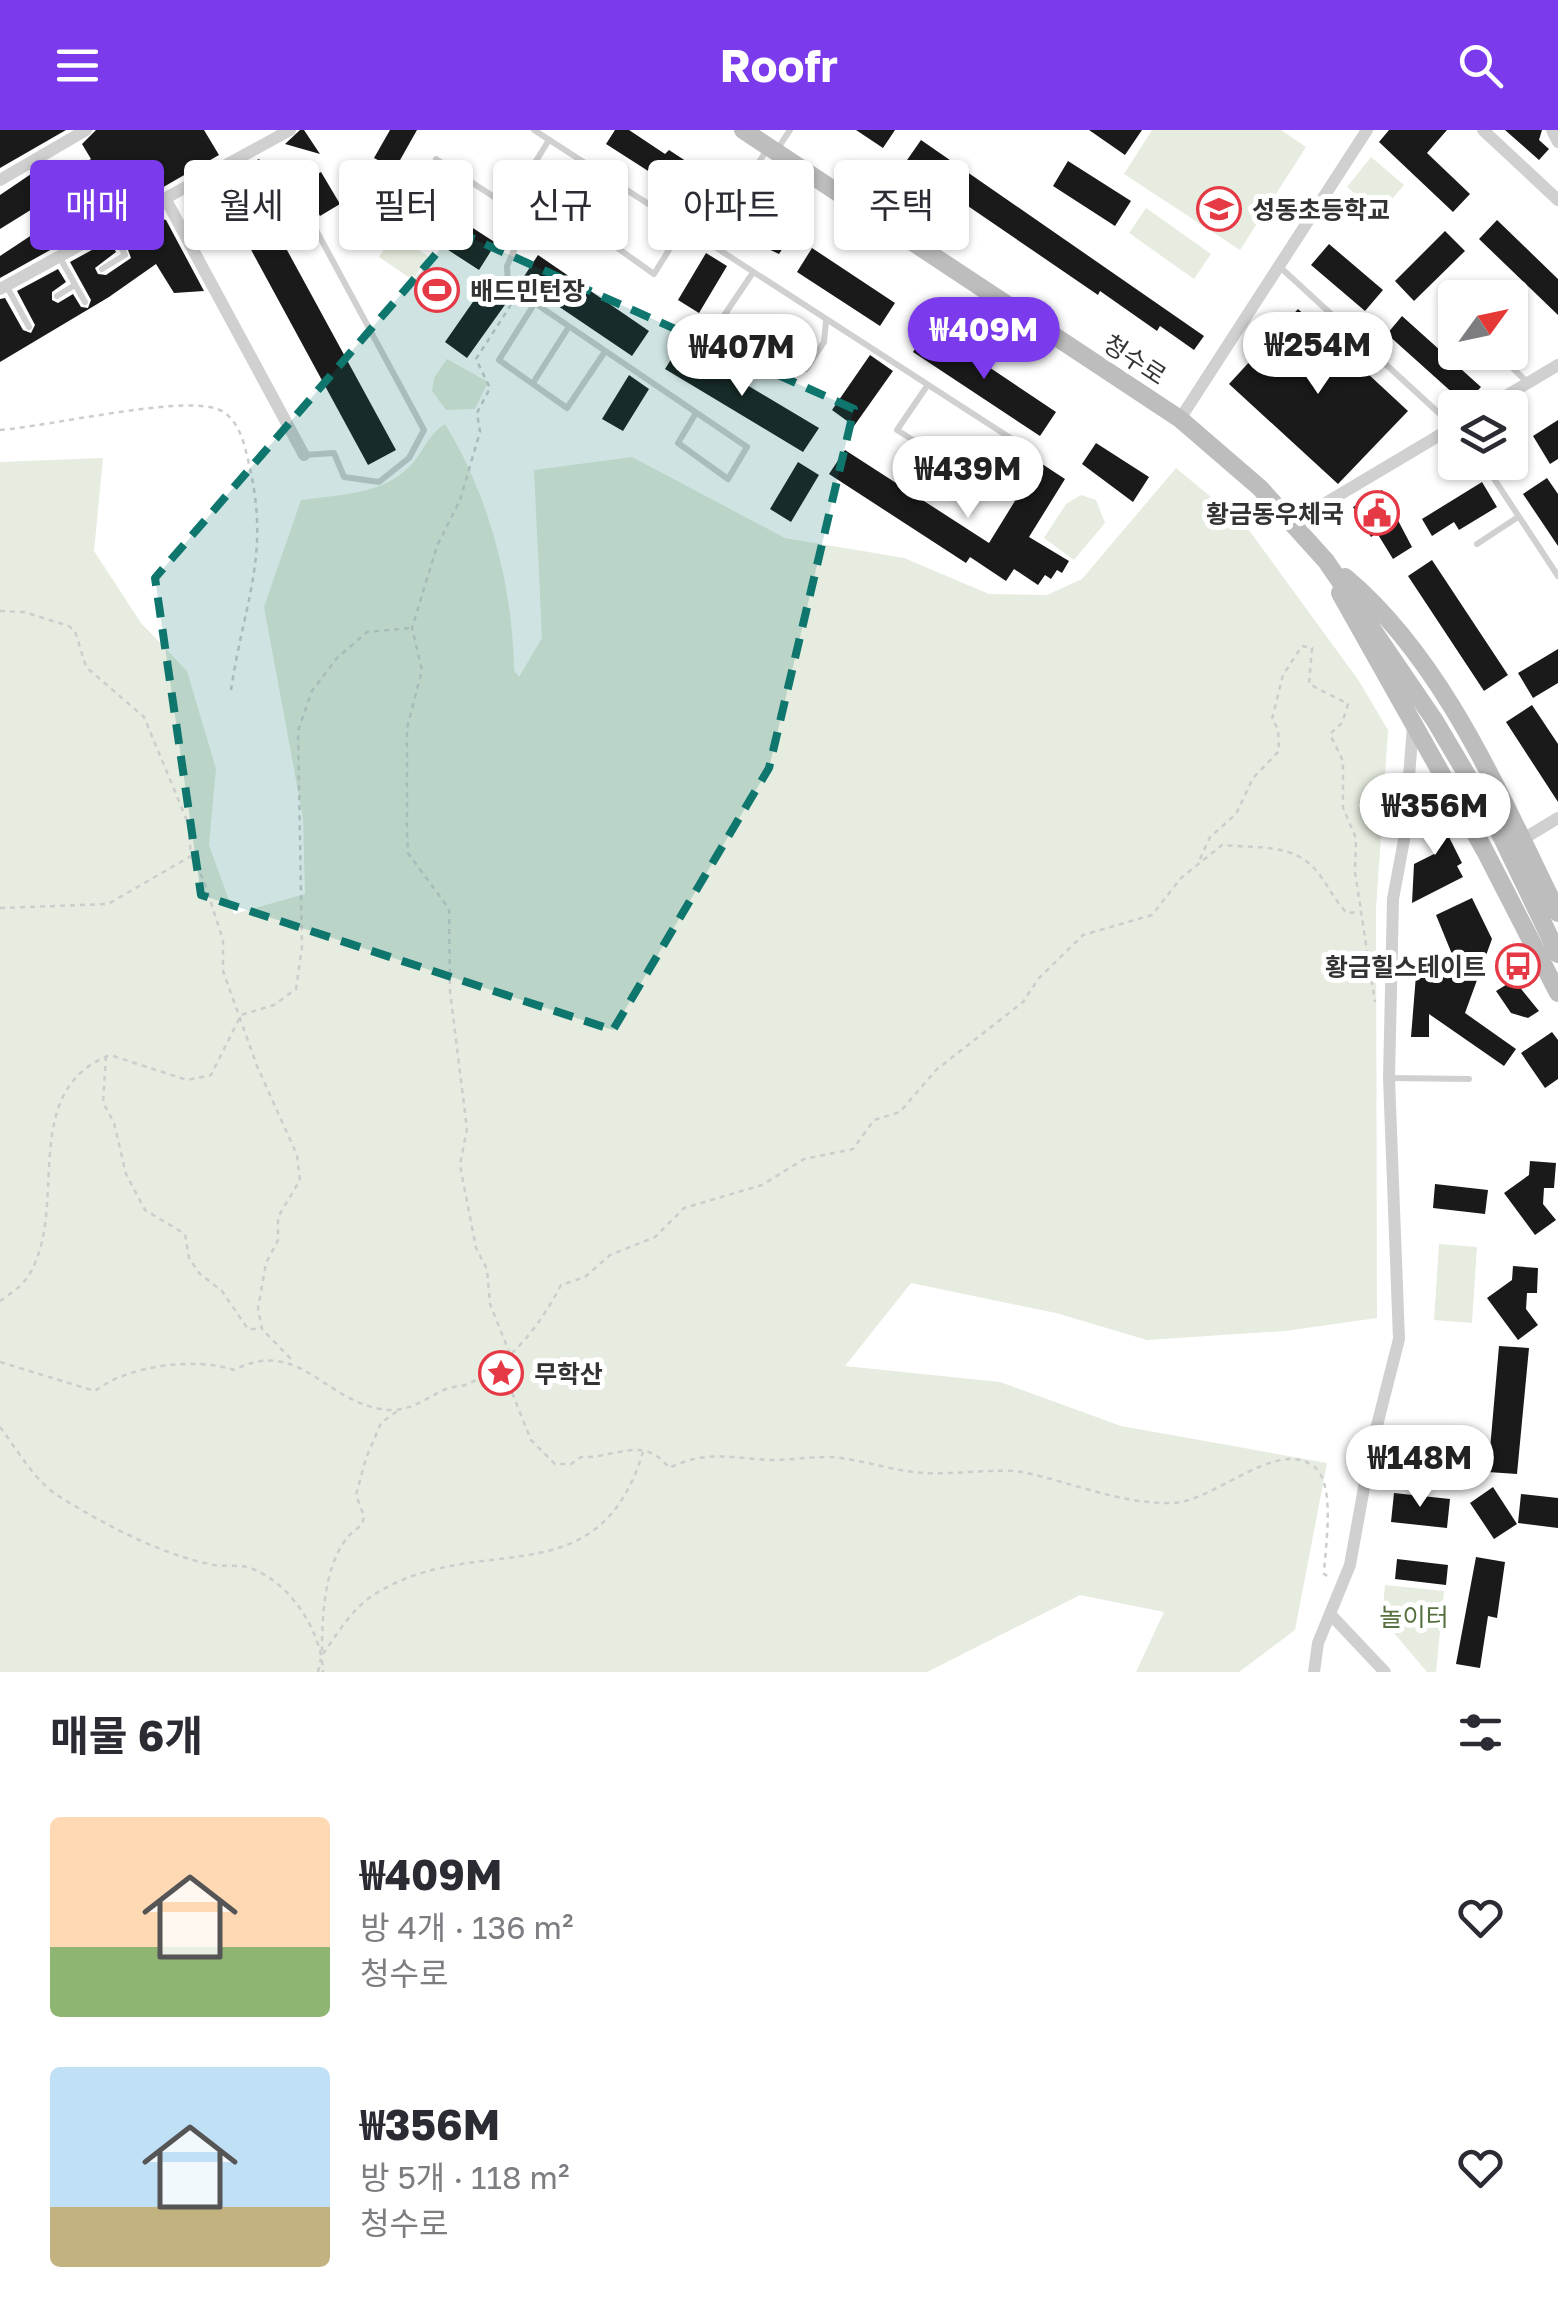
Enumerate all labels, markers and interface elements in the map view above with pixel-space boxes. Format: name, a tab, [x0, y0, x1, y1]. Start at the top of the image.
icon: menu	[50, 38, 105, 93]
text: Roofr	[720, 38, 838, 92]
icon: search	[1453, 38, 1508, 93]
chip: 매매	[30, 160, 164, 250]
chip: 월세	[184, 160, 319, 250]
chip: 필터	[339, 160, 473, 250]
chip: 신규	[493, 160, 628, 250]
chip: 아파트	[648, 160, 814, 250]
chip: 주택	[834, 160, 969, 250]
school or university icon: 성동초등학교	[1196, 186, 1242, 232]
place label: 성동초등학교	[1252, 194, 1390, 225]
sports icon: 배드민턴장	[414, 267, 460, 313]
place label: 배드민턴장	[470, 275, 585, 306]
north arrow	[1438, 280, 1528, 370]
map controls	[1438, 280, 1528, 480]
pin: ₩409M	[914, 297, 1054, 382]
text: ₩409M	[930, 310, 1038, 348]
pin: ₩254M	[1248, 312, 1388, 397]
pin: ₩407M	[672, 314, 812, 399]
text: ₩254M	[1265, 325, 1371, 363]
text: ₩407M	[689, 327, 795, 365]
street label: 청수로	[1098, 327, 1172, 391]
button: layers	[1438, 390, 1528, 480]
pin: ₩439M	[898, 436, 1038, 521]
text: ₩439M	[914, 449, 1022, 487]
public building icon: 황금동우체국	[1354, 490, 1400, 536]
place label: 황금동우체국	[1206, 498, 1344, 529]
pin: ₩356M	[1365, 773, 1505, 858]
text: ₩356M	[1382, 786, 1488, 824]
bus stop icon: 황금힐스테이트	[1495, 943, 1541, 989]
place label: 황금힐스테이트	[1325, 951, 1486, 982]
place icon: 무학산	[478, 1350, 524, 1396]
place label: 무학산	[534, 1358, 603, 1389]
pin: ₩148M	[1350, 1425, 1490, 1510]
text: ₩148M	[1368, 1438, 1472, 1476]
park label: 놀이터	[1379, 1601, 1449, 1632]
icon: filters	[1453, 1705, 1508, 1760]
text: 매물 6개	[50, 1710, 203, 1760]
text: ₩409M	[360, 1849, 502, 1899]
icon: home	[130, 1857, 250, 1977]
icon: heart	[1453, 1890, 1508, 1945]
text: 방 4개 · 136 m²	[360, 1908, 573, 1946]
text: 청수로	[360, 1954, 448, 1992]
text: ₩356M	[360, 2099, 500, 2149]
icon: home	[130, 2107, 250, 2227]
icon: heart	[1453, 2140, 1508, 2195]
text: 방 5개 · 118 m²	[360, 2158, 569, 2196]
text: 청수로	[360, 2204, 448, 2242]

